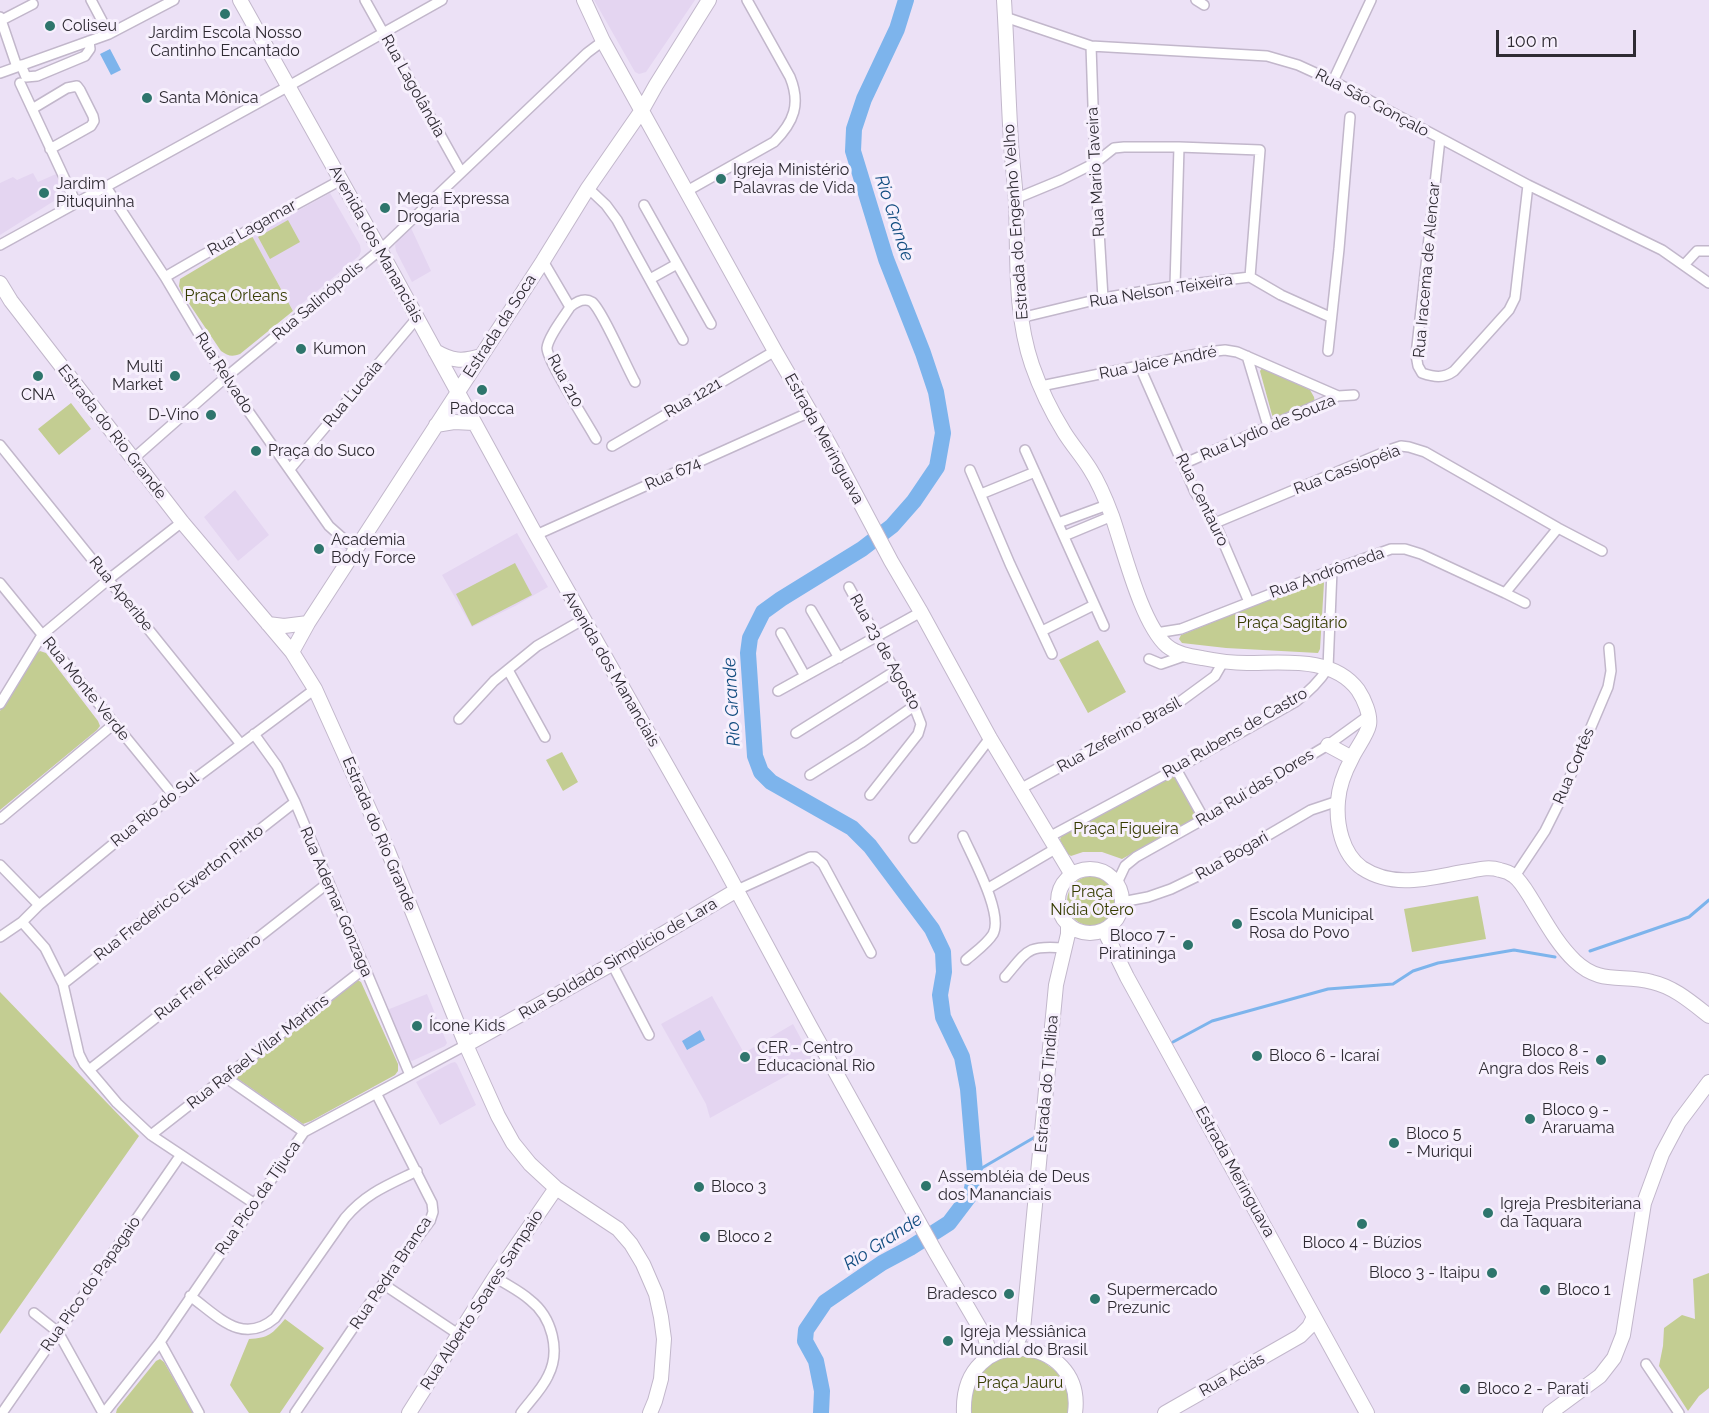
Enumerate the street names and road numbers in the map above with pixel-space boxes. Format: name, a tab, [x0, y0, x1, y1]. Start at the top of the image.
street label: Rua Lagolândia	[377, 31, 449, 141]
street label: Rua São Gonçalo	[1312, 65, 1432, 141]
street label: Rua Mario Taveira	[1083, 107, 1109, 237]
street label: Estrada do Engenho Velho	[1000, 123, 1032, 321]
street label: Avenida dos Mananciais	[325, 162, 427, 326]
street label: Rua Iracema de Alencar	[1410, 181, 1444, 359]
street label: Rua Lagamar	[204, 196, 300, 260]
street label: Rua Salinópolis	[269, 257, 367, 345]
street label: Rua Nelson Teixeira	[1088, 270, 1234, 312]
street label: Estrada da Soca	[459, 271, 541, 381]
street label: Rua Relvado	[191, 329, 257, 417]
street label: Rua Jaice André	[1098, 342, 1218, 384]
street label: Rua 210	[543, 351, 587, 411]
street label: Rua Lucaia	[320, 357, 386, 431]
street label: Estrada do Rio Grande	[54, 361, 170, 503]
street label: Estrada Meringuava	[780, 370, 868, 508]
street label: Rua 1221	[661, 374, 725, 422]
street label: Rua Lydio de Souza	[1198, 391, 1338, 465]
street label: Rua Cassiopéia	[1291, 441, 1403, 499]
street label: Rua Centauro	[1171, 451, 1233, 549]
street label: Rua 674	[642, 453, 704, 495]
street label: Rua Andrômeda	[1267, 543, 1387, 603]
street label: Rua Aperibe	[85, 553, 157, 635]
street label: Avenida dos Mananciais	[558, 588, 664, 750]
street label: Rua 23 de Agosto	[845, 591, 925, 713]
street label: Rua Monte Verde	[38, 633, 134, 745]
street label: Rua Rubens de Castro	[1159, 684, 1311, 782]
street label: Rua Zeferino Brasil	[1054, 693, 1184, 777]
street label: Rua Cortês	[1549, 725, 1599, 807]
street label: Rua Rui das Dores	[1193, 745, 1317, 831]
street label: Estrada do Rio Grande	[338, 754, 420, 914]
street label: Rua Rio do Sul	[107, 769, 203, 851]
street label: Rua Frederico Ewerton Pinto	[90, 821, 268, 965]
street label: Rua Ademar Gonzaga	[296, 824, 376, 980]
street label: Rua Bogari	[1192, 828, 1272, 884]
street label: Rua Soldado Simplício de Lara	[515, 894, 721, 1024]
street label: Rua Frei Feliciano	[151, 929, 265, 1025]
street label: Rua Rafael Vilar Martins	[183, 991, 333, 1113]
street label: Estrada do Tindiba	[1031, 1014, 1063, 1154]
street label: Estrada Meringuava	[1191, 1103, 1279, 1241]
street label: Rua Pico da Tijuca	[211, 1137, 305, 1259]
street label: Rua Alberto Soares Sampaio	[417, 1206, 547, 1394]
street label: Rua Pico do Papagaio	[37, 1213, 145, 1355]
street label: Rua Pedra Branca	[346, 1213, 436, 1333]
street label: Rua Aciás	[1196, 1349, 1268, 1401]

